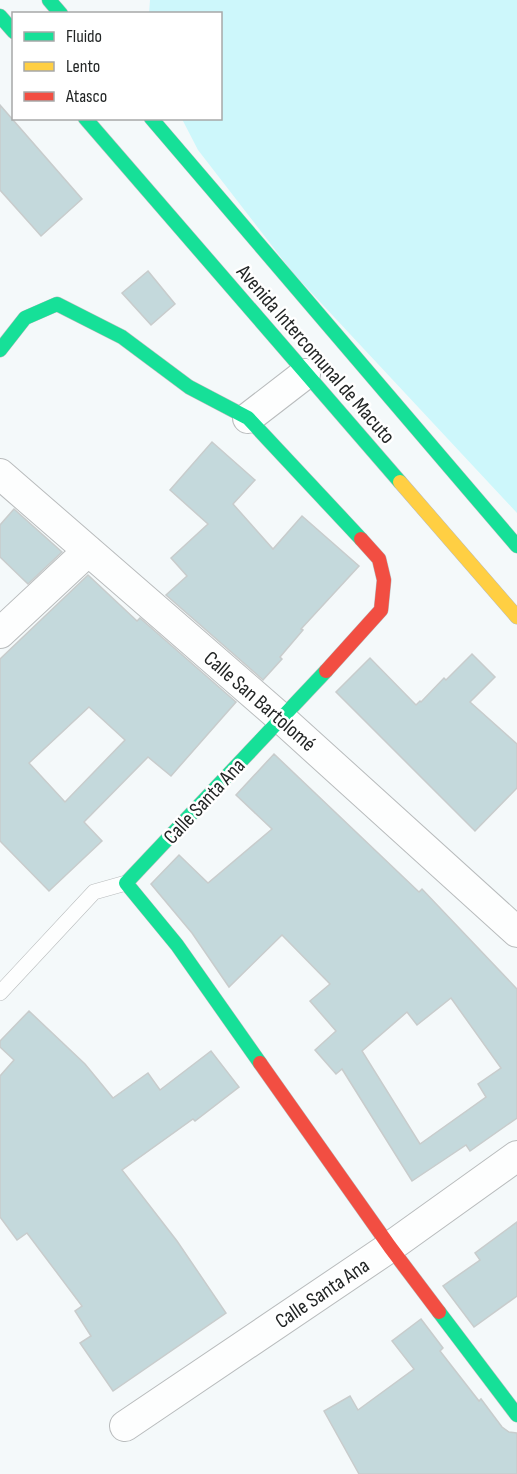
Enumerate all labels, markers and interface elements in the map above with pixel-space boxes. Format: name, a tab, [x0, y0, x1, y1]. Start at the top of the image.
legend	[12, 12, 222, 120]
text: Fluido	[66, 26, 102, 47]
text: Lento	[66, 56, 100, 77]
text: Atasco	[65, 86, 107, 107]
street label: Avenida Intercomunal de Macuto	[230, 259, 400, 449]
street label: Calle San Bartolomé	[199, 646, 321, 757]
street label: Calle Santa Ana	[158, 753, 250, 849]
street label: Calle Santa Ana	[271, 1253, 374, 1334]

